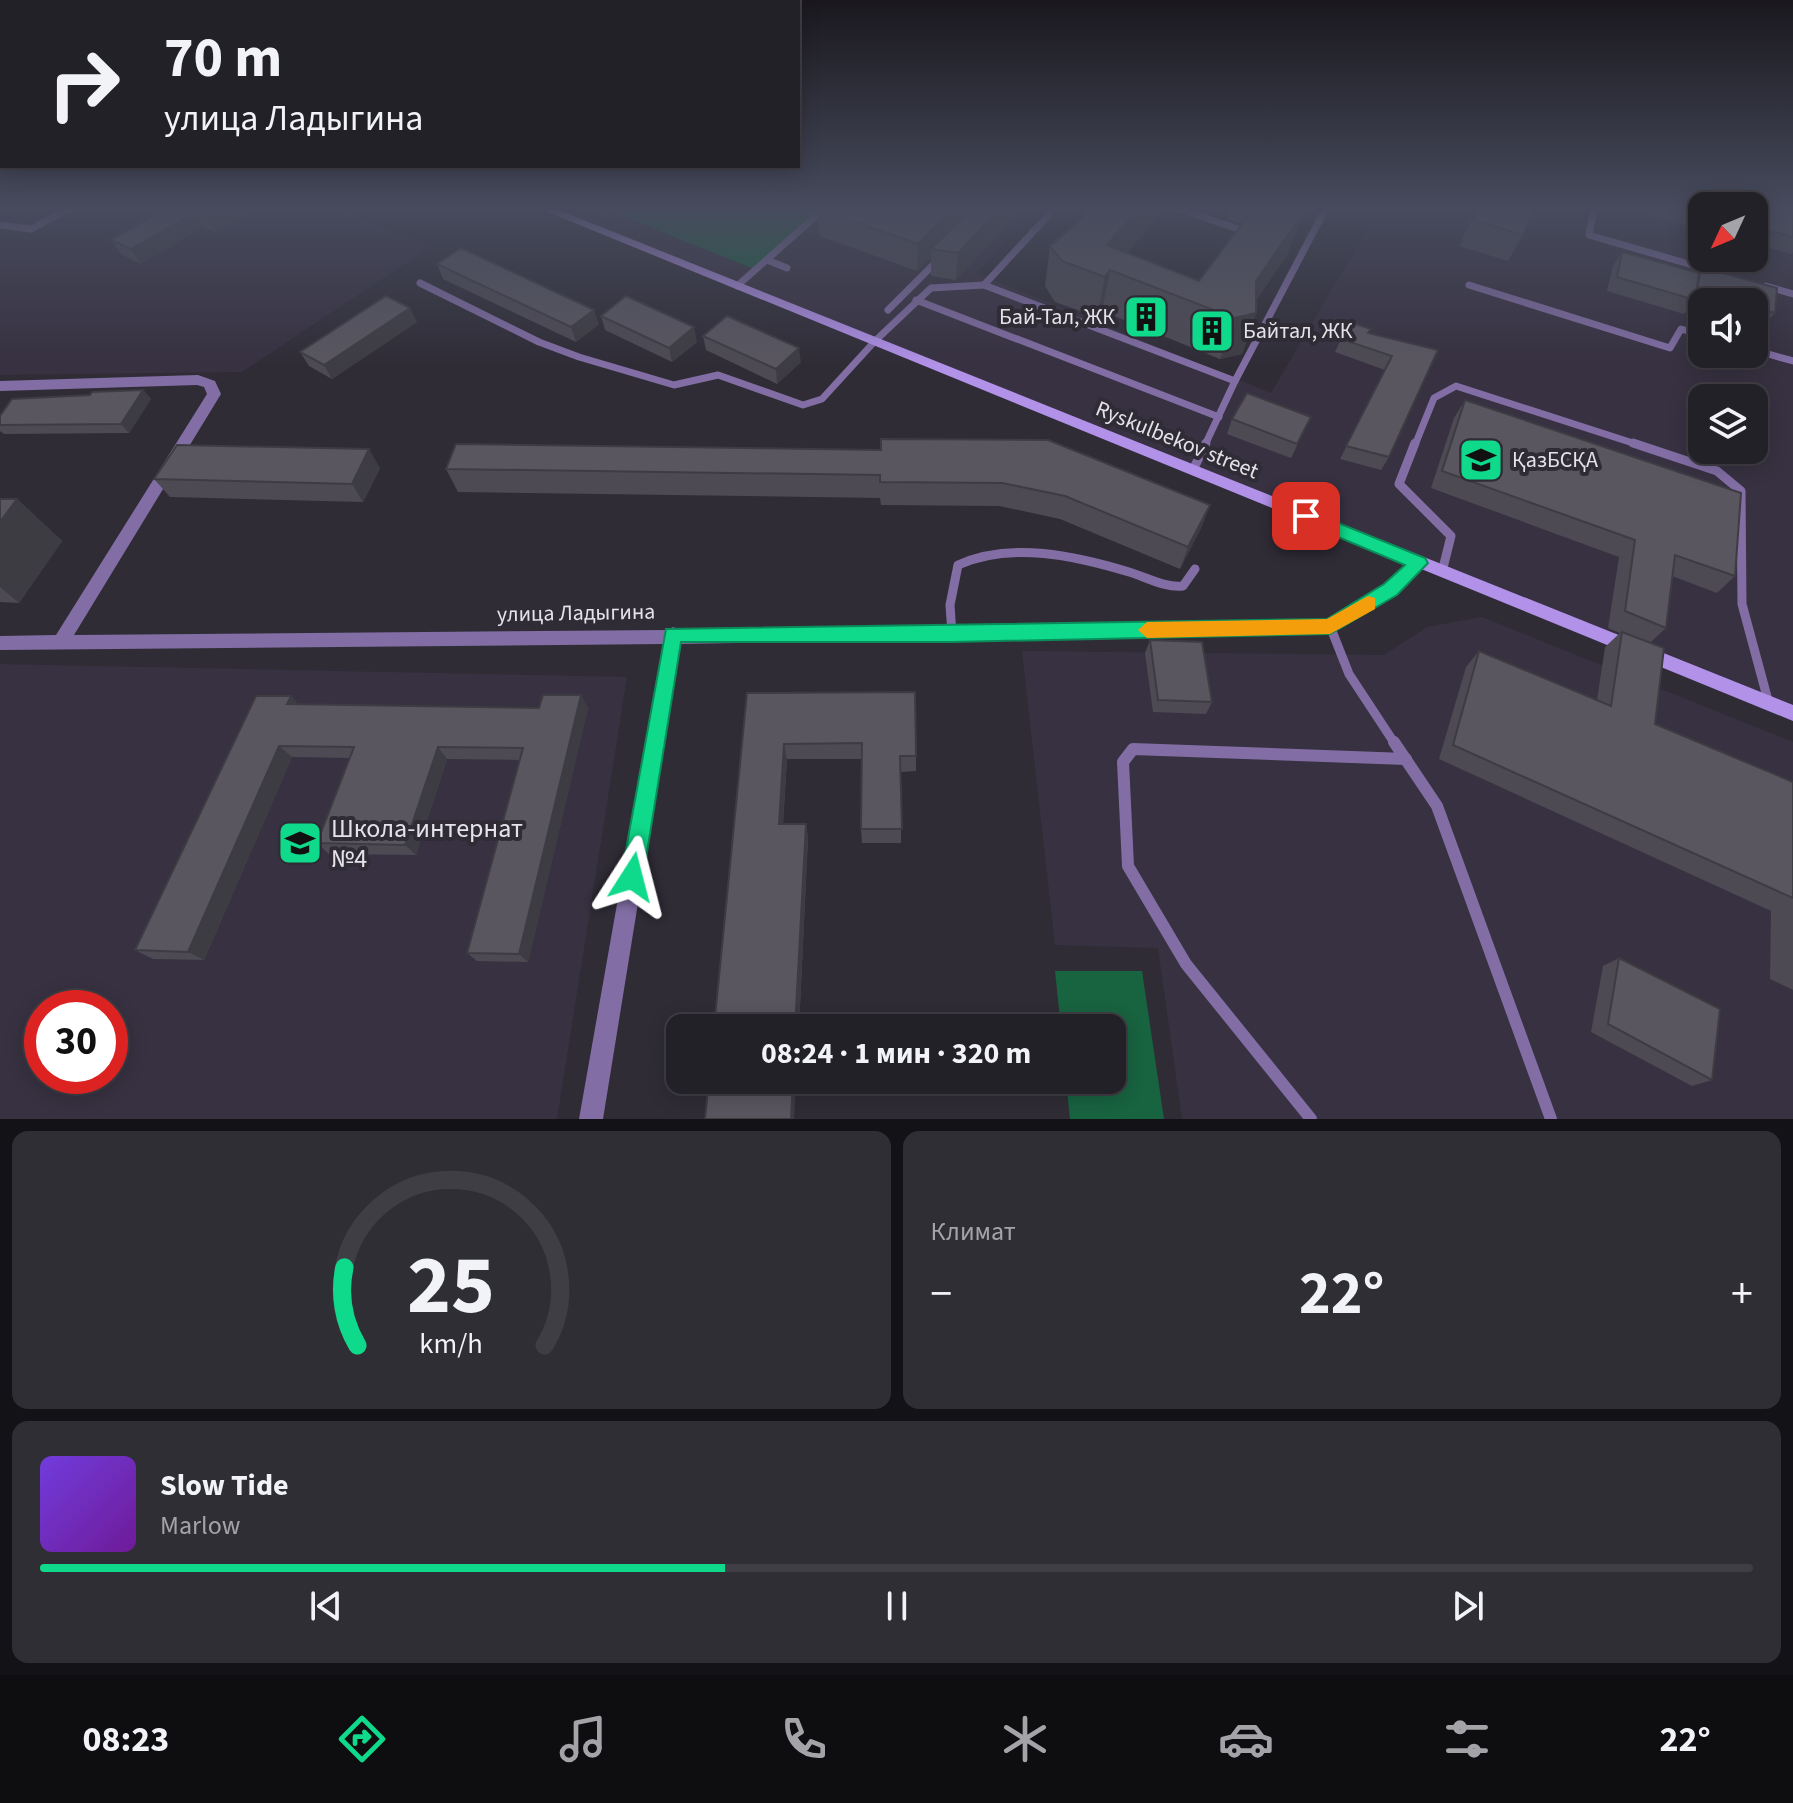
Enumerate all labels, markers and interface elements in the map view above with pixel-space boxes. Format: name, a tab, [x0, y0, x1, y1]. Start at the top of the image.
text: 70 m	[164, 19, 282, 98]
icon: right	[32, 32, 136, 136]
text: улица Ладыгина	[164, 93, 423, 144]
north arrow	[1688, 192, 1768, 272]
map controls	[1688, 192, 1768, 464]
button: sound	[1688, 288, 1768, 368]
building icon: Бай-Тал, ЖК	[1122, 293, 1170, 341]
place label: Бай-Тал, ЖК	[999, 301, 1115, 333]
building icon: Байтал, ЖК	[1188, 307, 1236, 355]
place label: Байтал, ЖК	[1243, 315, 1353, 347]
button: layers	[1688, 384, 1768, 464]
street label: Ryskulbekov street	[1091, 393, 1264, 487]
school or university icon: ҚазБСҚА	[1457, 436, 1505, 484]
place label: ҚазБСҚА	[1512, 444, 1598, 476]
pin	[1272, 482, 1340, 550]
icon: arrive	[1284, 494, 1328, 538]
street label: улица Ладыгина	[496, 596, 656, 630]
place label: Школа-интернат №4	[331, 810, 523, 877]
school or university icon: Школа-интернат №4	[276, 819, 324, 867]
position arrow	[590, 835, 674, 919]
speed limit sign: 30	[24, 990, 128, 1094]
text: 08:24 · 1 мин · 320 m	[761, 1032, 1031, 1075]
text: Климат	[931, 1213, 1016, 1250]
text: 25	[407, 1227, 495, 1345]
text: 22°	[1299, 1252, 1384, 1337]
text: −	[931, 1263, 952, 1326]
text: +	[1731, 1263, 1753, 1326]
text: km/h	[420, 1324, 483, 1364]
text: Slow Tide	[160, 1464, 289, 1507]
text: Marlow	[160, 1507, 240, 1544]
icon: previous	[304, 1584, 348, 1628]
icon: pause	[875, 1584, 919, 1628]
icon: next	[1446, 1584, 1490, 1628]
icon: directions	[334, 1711, 390, 1767]
icon: music	[555, 1711, 611, 1767]
icon: phone	[776, 1711, 832, 1767]
icon: climate	[997, 1711, 1053, 1767]
icon: car	[1218, 1711, 1274, 1767]
icon: filters	[1439, 1711, 1495, 1767]
text: 08:23	[82, 1714, 169, 1765]
text: 22°	[1659, 1714, 1711, 1765]

